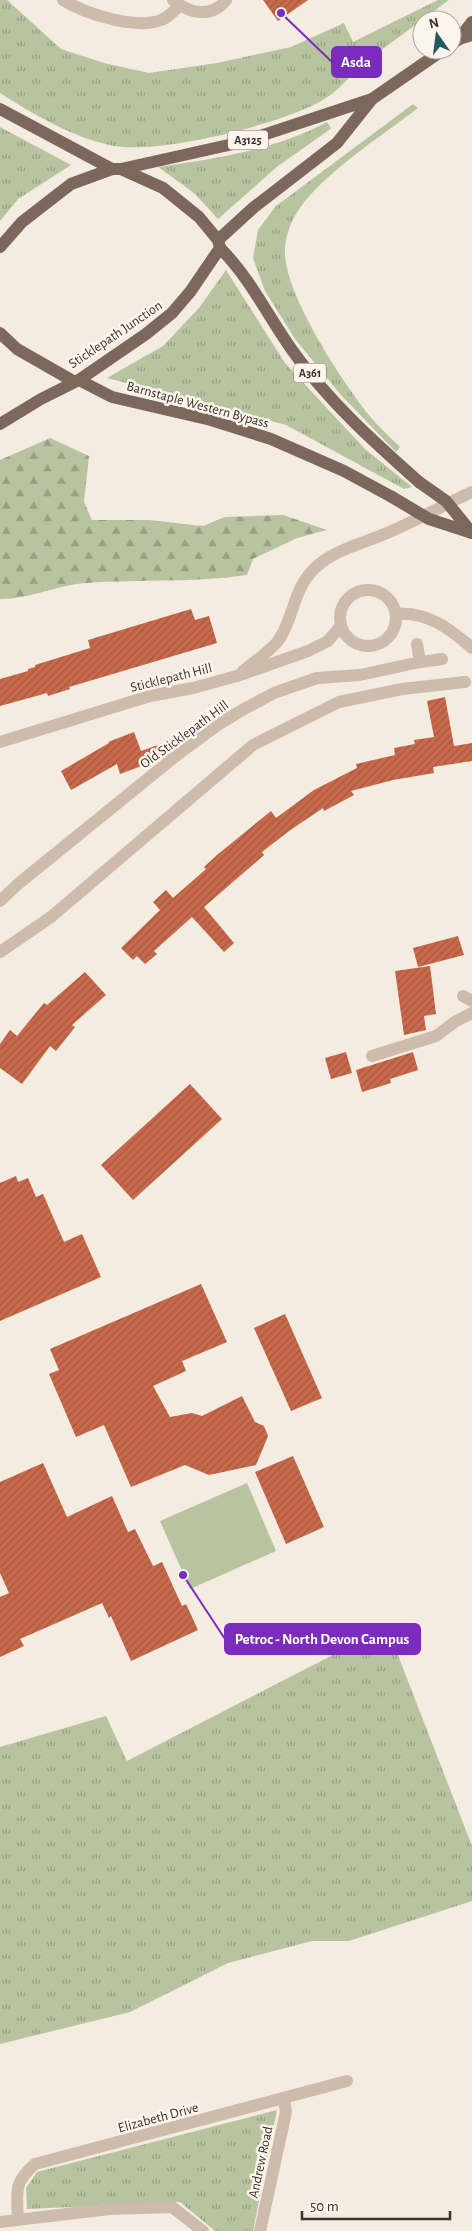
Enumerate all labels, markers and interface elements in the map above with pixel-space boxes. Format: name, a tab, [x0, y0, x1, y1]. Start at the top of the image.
north arrow	[412, 10, 462, 60]
text: N	[428, 15, 441, 31]
callout: Asda	[332, 47, 381, 77]
text: Asda	[341, 55, 371, 70]
road number: A3125	[228, 130, 268, 150]
street label: Sticklepath Junction	[66, 298, 165, 371]
road number: A361	[294, 363, 326, 382]
street label: Barnstaple Western Bypass	[125, 379, 270, 431]
street label: Sticklepath Hill	[129, 661, 214, 695]
street label: Old Sticklepath Hill	[138, 698, 231, 772]
callout: Petroc - North Devon Campus	[225, 1624, 420, 1654]
text: Petroc - North Devon Campus	[235, 1632, 410, 1647]
street label: Elizabeth Drive	[117, 2101, 200, 2135]
street label: Andrew Road	[247, 2125, 275, 2199]
scale bar	[302, 2188, 450, 2220]
text: 50 m	[310, 2199, 339, 2214]

